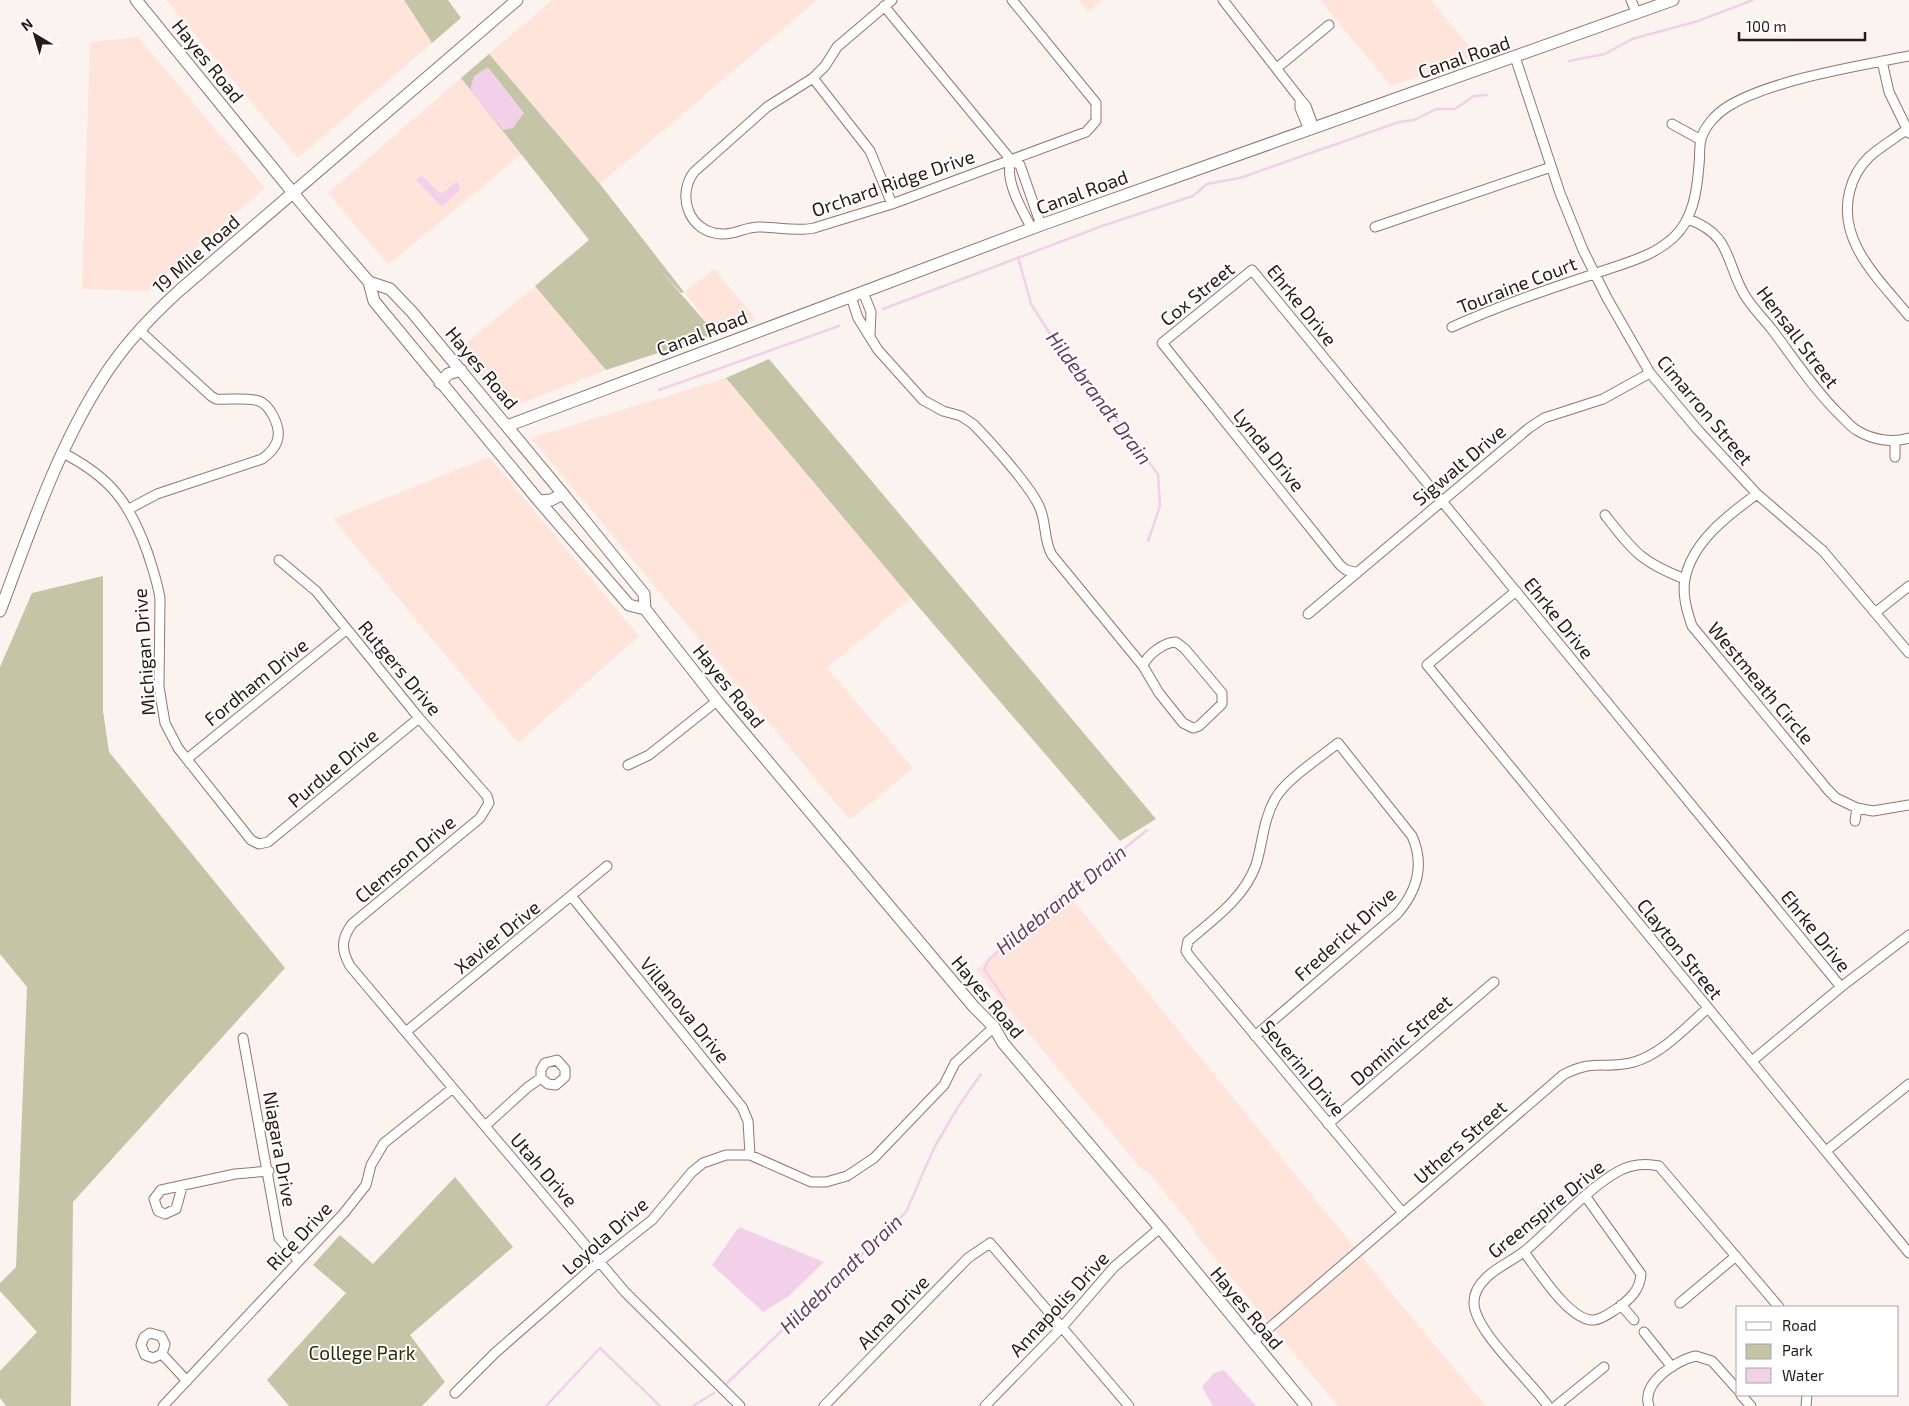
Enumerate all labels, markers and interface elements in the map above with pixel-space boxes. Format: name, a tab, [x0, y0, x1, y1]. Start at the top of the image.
north arrow	[10, 10, 60, 60]
scale bar	[1739, 10, 1865, 42]
street label: Hayes Road	[168, 14, 249, 107]
text: N	[17, 15, 36, 34]
text: 100 m	[1746, 17, 1787, 35]
street label: Canal Road	[1415, 30, 1513, 83]
street label: Orchard Ridge Drive	[808, 144, 977, 221]
street label: Canal Road	[1033, 164, 1131, 219]
street label: 19 Mile Road	[147, 210, 244, 298]
street label: Touraine Court	[1454, 251, 1580, 318]
street label: Cox Street	[1155, 257, 1238, 330]
street label: Ehrke Drive	[1263, 259, 1342, 350]
street label: Hensall Street	[1753, 281, 1844, 392]
street label: Canal Road	[653, 305, 751, 360]
street label: Hayes Road	[441, 322, 524, 414]
water label: Hildebrandt Drain	[1042, 326, 1158, 469]
street label: Cimarron Street	[1653, 350, 1758, 469]
street label: Lynda Drive	[1229, 404, 1310, 496]
street label: Sigwalt Drive	[1408, 419, 1510, 510]
street label: Ehrke Drive	[1520, 572, 1599, 663]
street label: Michigan Drive	[128, 588, 159, 717]
street label: Rutgers Drive	[354, 615, 447, 720]
street label: Westmeath Circle	[1704, 617, 1819, 749]
street label: Fordham Drive	[199, 633, 312, 730]
street label: Hayes Road	[689, 639, 770, 732]
street label: Purdue Drive	[283, 723, 382, 812]
street label: Clemson Drive	[350, 810, 460, 907]
water label: Hildebrandt Drain	[990, 839, 1130, 959]
street label: Frederick Drive	[1289, 882, 1400, 985]
street label: Ehrke Drive	[1777, 885, 1856, 976]
street label: Clayton Street	[1633, 894, 1728, 1004]
street label: Xavier Drive	[449, 895, 544, 978]
street label: Hayes Road	[947, 951, 1030, 1043]
street label: Villanova Drive	[636, 952, 735, 1067]
street label: Dominic Street	[1345, 989, 1456, 1090]
street label: Severini Drive	[1257, 1015, 1350, 1120]
street label: Niagara Drive	[259, 1089, 302, 1208]
street label: Uthers Street	[1409, 1095, 1511, 1188]
street label: Utah Drive	[506, 1128, 583, 1211]
street label: Greenspire Drive	[1483, 1155, 1609, 1263]
street label: Loyola Drive	[557, 1192, 652, 1279]
street label: Rice Drive	[261, 1197, 336, 1275]
water label: Hildebrandt Drain	[774, 1209, 907, 1338]
street label: Annapolis Drive	[1004, 1246, 1113, 1361]
street label: Hayes Road	[1206, 1262, 1289, 1354]
street label: Alma Drive	[852, 1270, 934, 1353]
legend	[1736, 1306, 1899, 1396]
text: Road	[1782, 1316, 1817, 1334]
park label: College Park	[309, 1341, 416, 1364]
text: Park	[1782, 1341, 1813, 1359]
text: Water	[1782, 1366, 1824, 1384]

